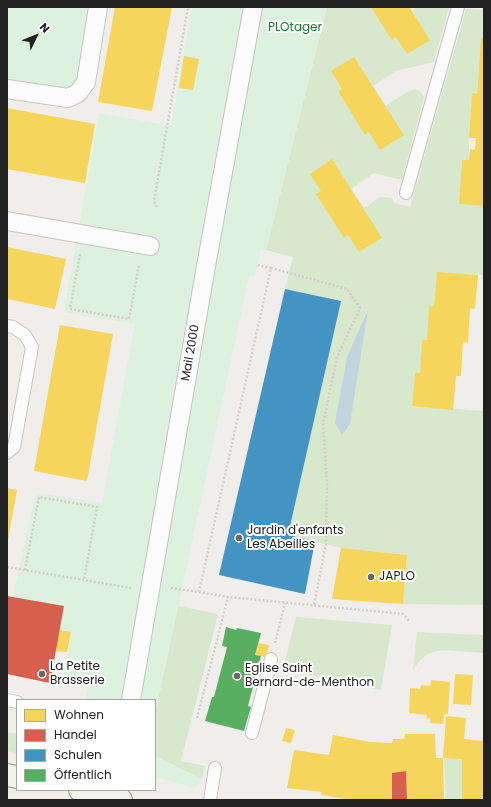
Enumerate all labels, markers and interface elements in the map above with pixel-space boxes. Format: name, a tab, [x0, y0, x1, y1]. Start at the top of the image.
north arrow	[16, 16, 56, 56]
text: N	[36, 19, 53, 36]
park label: PLOtager	[268, 21, 322, 35]
street label: Mail 2000	[179, 324, 203, 382]
place label: Jardin d'enfants Les Abeilles	[247, 524, 343, 552]
marker: Jardin d'enfants Les Abeilles	[234, 533, 244, 543]
place label: JAPLO	[379, 570, 415, 584]
marker: JAPLO	[366, 572, 376, 582]
place label: La Petite Brasserie	[50, 660, 105, 688]
place label: Eglise Saint Bernard-de-Menthon	[245, 662, 374, 690]
marker: La Petite Brasserie	[37, 669, 47, 679]
marker: Eglise Saint Bernard-de-Menthon	[232, 671, 242, 681]
legend	[16, 699, 156, 791]
text: Wohnen	[54, 706, 104, 723]
text: Handel	[54, 726, 97, 743]
text: Schulen	[54, 746, 102, 763]
text: Öffentlich	[54, 766, 112, 783]

